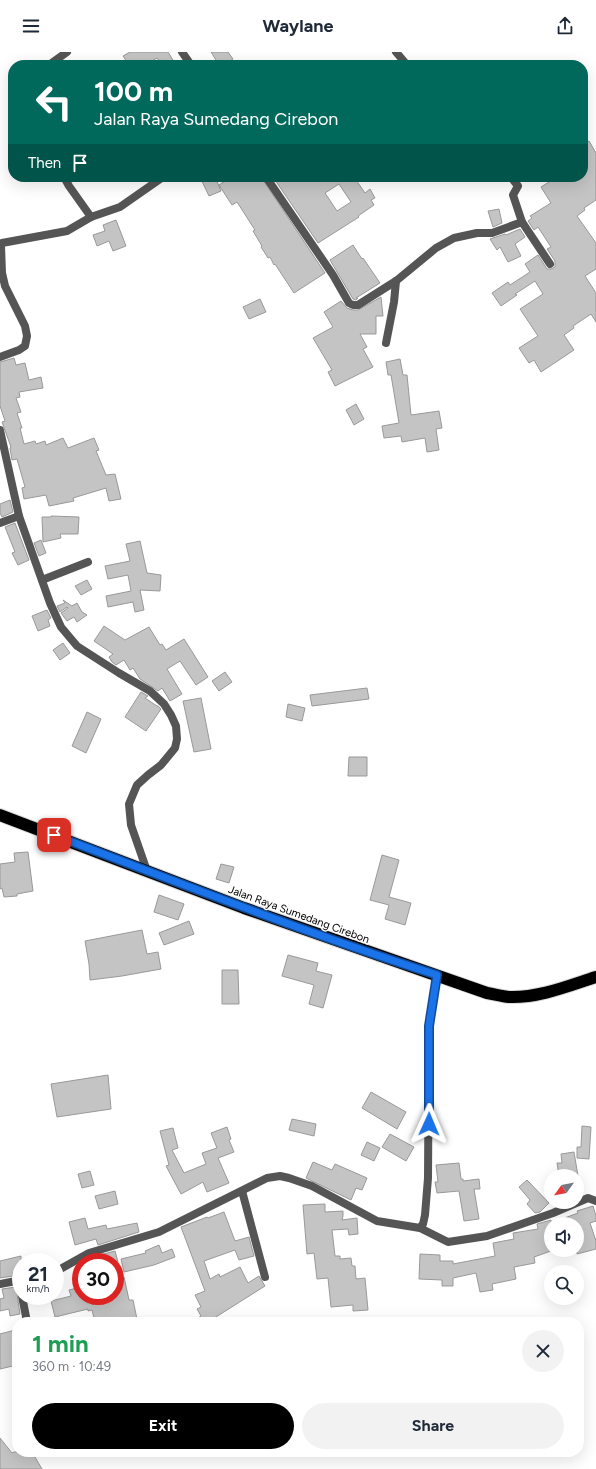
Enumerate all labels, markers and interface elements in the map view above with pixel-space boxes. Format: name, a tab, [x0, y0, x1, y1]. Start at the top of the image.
icon: menu	[20, 15, 42, 37]
text: Waylane	[263, 15, 333, 37]
icon: share	[554, 15, 576, 37]
text: 100 m	[94, 74, 173, 108]
icon: left	[28, 76, 80, 128]
text: Jalan Raya Sumedang Cirebon	[94, 108, 338, 130]
icon: arrive	[69, 152, 91, 174]
text: Then	[28, 154, 61, 172]
pin	[37, 818, 71, 852]
icon: arrive	[43, 824, 65, 846]
street label: Jalan Raya Sumedang Cirebon	[226, 883, 371, 946]
position arrow	[408, 1103, 450, 1145]
north arrow	[544, 1169, 584, 1209]
map controls	[544, 1169, 584, 1305]
button: sound	[544, 1217, 584, 1257]
speed limit sign: 30	[72, 1253, 124, 1305]
text: 21	[28, 1262, 48, 1286]
button: search	[544, 1265, 584, 1305]
text: km/h	[27, 1282, 49, 1295]
text: 1 min	[32, 1329, 89, 1358]
button: close	[522, 1330, 564, 1372]
text: 360 m · 10:49	[32, 1359, 111, 1374]
button: Exit	[32, 1403, 294, 1449]
button: Share	[302, 1403, 564, 1449]

